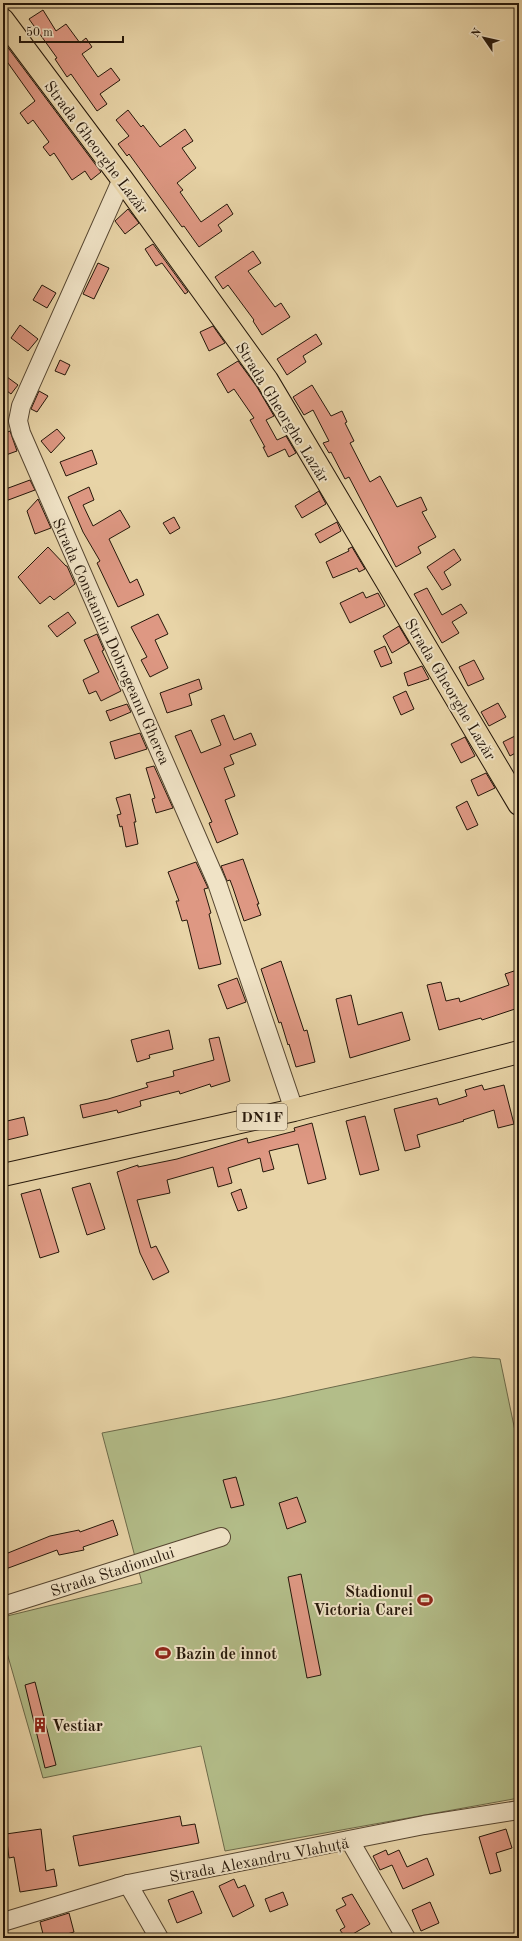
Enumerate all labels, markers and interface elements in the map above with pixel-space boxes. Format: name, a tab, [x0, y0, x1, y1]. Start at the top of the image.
scale bar	[20, 18, 123, 44]
north arrow	[464, 18, 504, 58]
text: 50 m	[26, 26, 53, 39]
text: N	[470, 26, 484, 40]
street label: Strada Gheorghe Lazăr	[40, 79, 151, 218]
street label: Strada Gheorghe Lazăr	[232, 340, 331, 486]
street label: Strada Constantin Dobrogeanu Gherea	[48, 516, 172, 768]
street label: Strada Gheorghe Lazăr	[401, 616, 498, 764]
road number: DN1F	[237, 1104, 287, 1130]
street label: Strada Stadionului	[49, 1545, 176, 1600]
place label: Stadionul Victoria Carei	[313, 1585, 413, 1619]
sports icon: Stadionul Victoria Carei	[416, 1591, 434, 1609]
sports icon: Bazin de innot	[154, 1644, 172, 1662]
place label: Bazin de innot	[175, 1647, 277, 1663]
building icon: Vestiar	[31, 1716, 49, 1734]
place label: Vestiar	[52, 1719, 103, 1735]
street label: Strada Alexandru Vlahuță	[168, 1836, 351, 1887]

